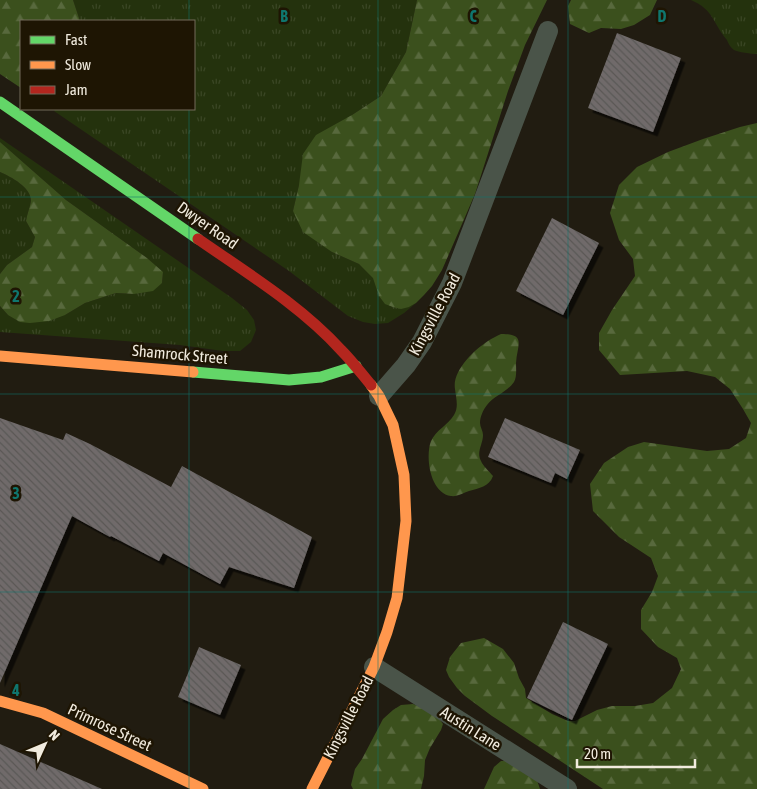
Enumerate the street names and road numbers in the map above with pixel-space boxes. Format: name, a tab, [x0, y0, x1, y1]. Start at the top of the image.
street label: Dwyer Road	[174, 198, 242, 253]
street label: Kingsville Road	[405, 270, 464, 359]
street label: Shamrock Street	[131, 341, 229, 367]
street label: Kingsville Road	[319, 673, 377, 762]
street label: Primrose Street	[65, 700, 155, 754]
street label: Austin Lane	[437, 702, 505, 754]

